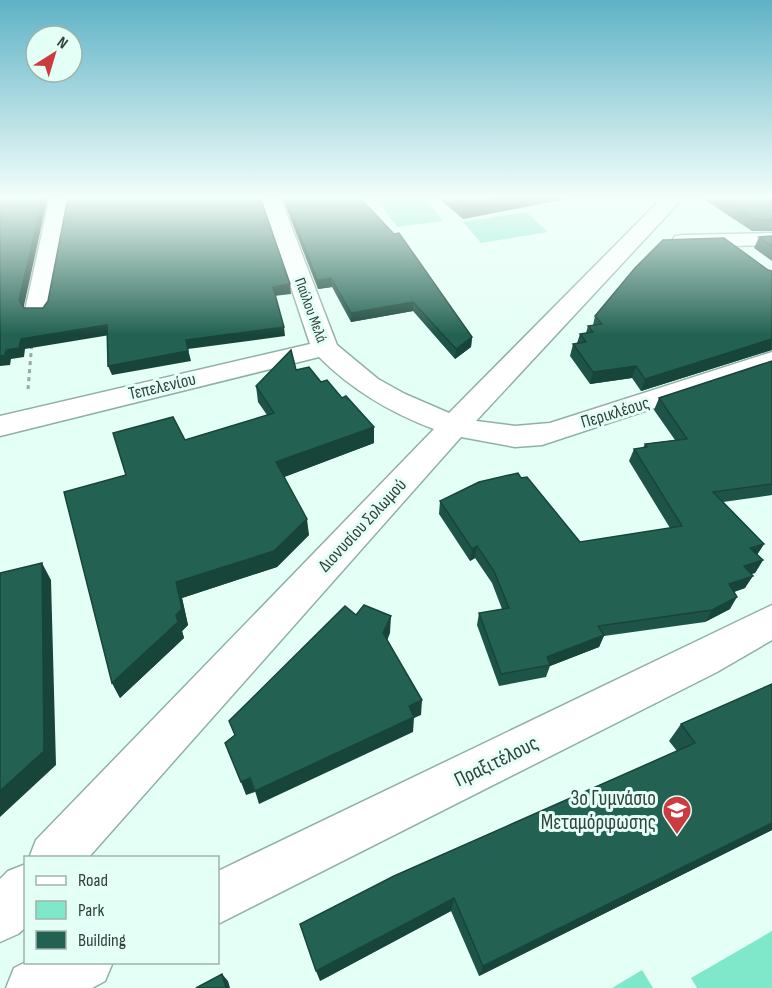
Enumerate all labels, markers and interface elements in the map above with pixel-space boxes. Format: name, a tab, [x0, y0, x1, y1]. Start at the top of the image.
north arrow	[24, 24, 84, 84]
text: N	[53, 33, 71, 53]
street label: Παύλου Μελά	[290, 275, 331, 346]
street label: Τεπελενίου	[126, 369, 198, 404]
street label: Περικλέους	[578, 392, 652, 433]
street label: Διονυσίου Σολωμού	[314, 475, 411, 576]
street label: Πραξιτέλους	[450, 730, 542, 792]
place label: 3ο Γυμνάσιο Μεταμόρφωσης	[541, 786, 656, 835]
school or university icon: 3ο Γυμνάσιο Μεταμόρφωσης	[661, 794, 693, 836]
legend	[24, 856, 219, 964]
text: Road	[78, 870, 108, 891]
text: Park	[78, 900, 104, 921]
text: Building	[78, 930, 126, 951]

